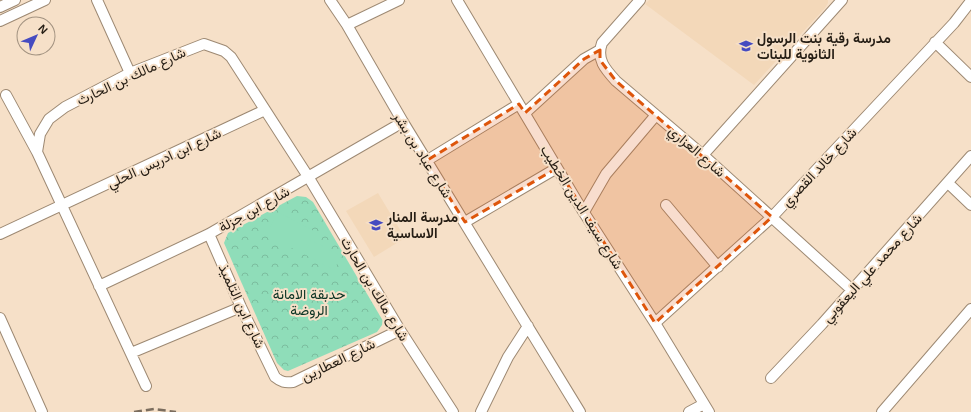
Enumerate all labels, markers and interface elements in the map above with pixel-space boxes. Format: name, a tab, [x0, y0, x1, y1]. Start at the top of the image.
north arrow	[16, 16, 56, 56]
text: N	[36, 22, 50, 36]
place label: مدرسة رقية بنت الرسول الثانوية للبنات	[757, 30, 891, 63]
school or university icon: مدرسة رقية بنت الرسول الثانوية للبنات	[738, 38, 754, 54]
street label: شارع مالك بن الحارث	[74, 44, 189, 111]
street label: شارع عباد بن بشر	[387, 108, 456, 202]
street label: شارع العزاري	[663, 122, 729, 183]
street label: شارع خالد القصري	[778, 124, 863, 212]
street label: شارع ابن ادريس الحلي	[104, 125, 225, 195]
street label: شارع سيف الدين الخطيب	[535, 142, 627, 273]
street label: شارع ابن جزلة	[216, 183, 294, 238]
place label: مدرسة المنار الاساسية	[386, 209, 459, 242]
street label: شارع محمد علي اليعقوبي	[819, 210, 928, 329]
school or university icon: مدرسة المنار الاساسية	[368, 217, 384, 233]
street label: شارع مالك بن الحارث	[335, 234, 412, 345]
street label: شارع ابن التلميذ	[213, 261, 268, 352]
park label: حدبقة الامانة الروضة	[273, 286, 345, 319]
street label: شارع العطارين	[298, 335, 379, 387]

